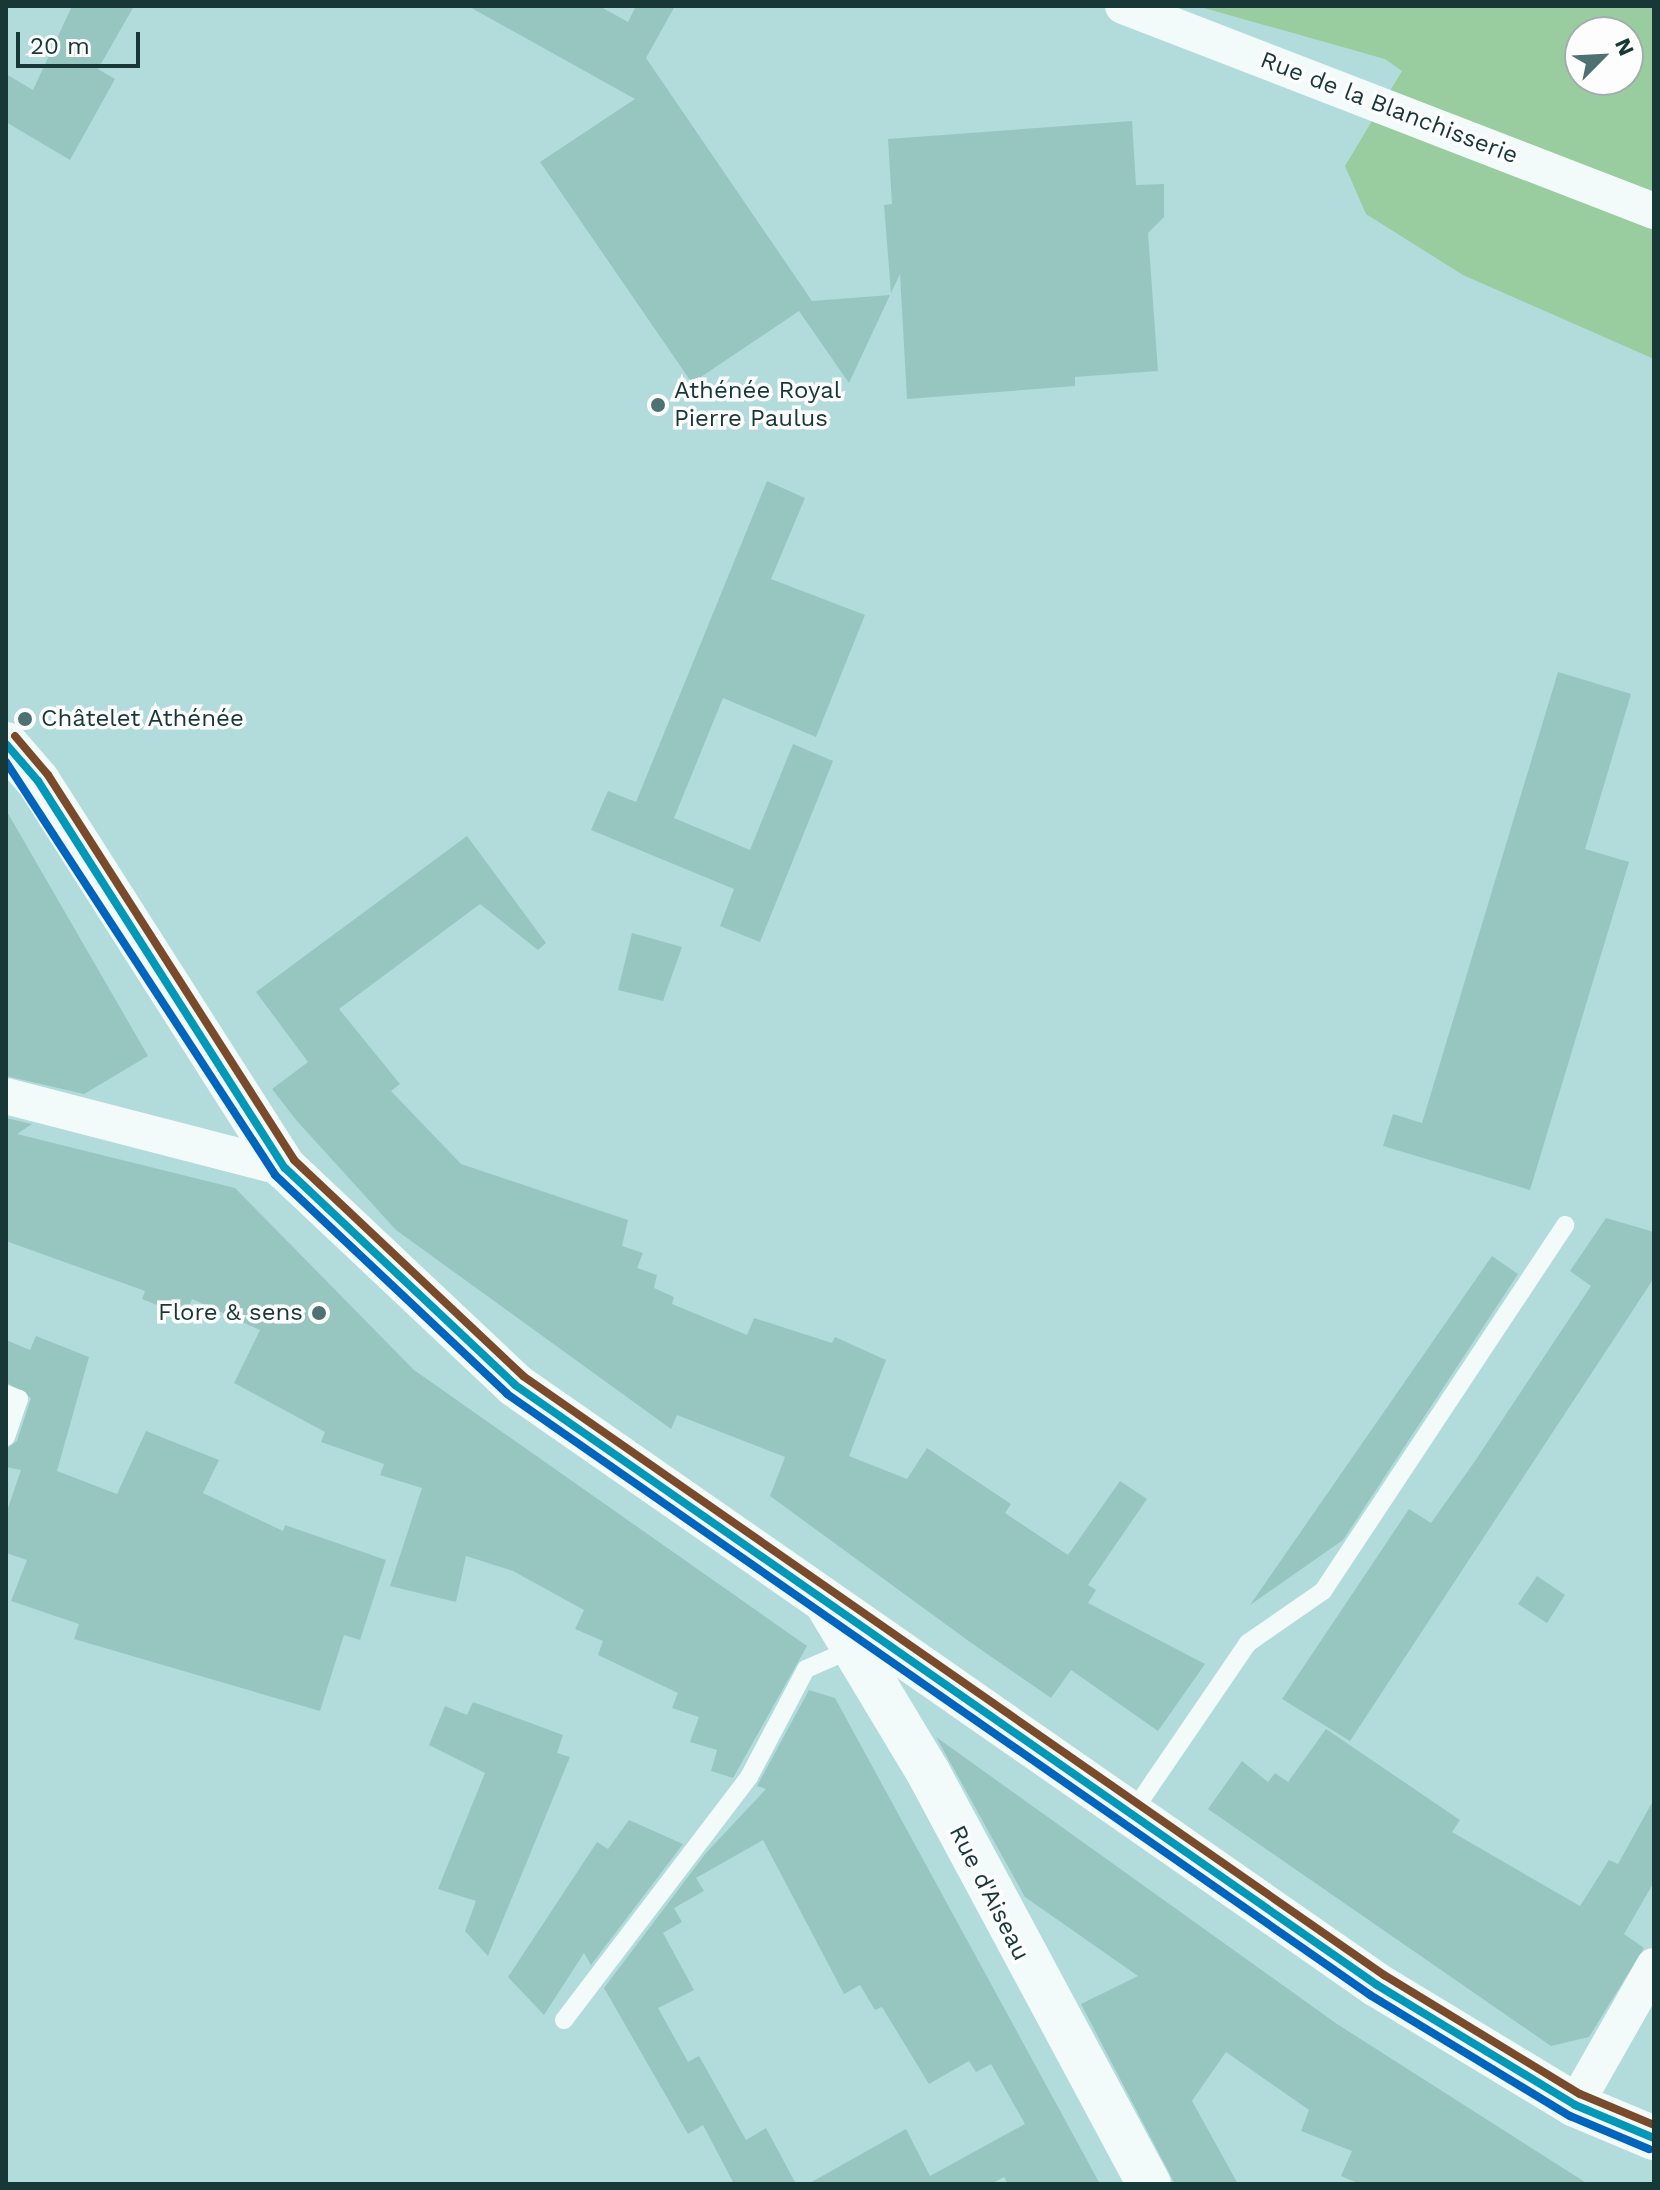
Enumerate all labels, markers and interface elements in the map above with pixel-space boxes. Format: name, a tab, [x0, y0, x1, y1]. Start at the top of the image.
scale bar	[20, 16, 144, 66]
north arrow	[1564, 16, 1644, 96]
text: 20 m	[30, 32, 90, 60]
text: N	[1610, 34, 1639, 59]
street label: Rue de la Blanchisserie	[1256, 45, 1522, 171]
place label: Athénée Royal Pierre Paulus	[674, 377, 841, 433]
marker: Athénée Royal Pierre Paulus	[649, 396, 667, 414]
place label: Châtelet Athénée	[41, 705, 245, 733]
marker: Châtelet Athénée	[16, 710, 34, 728]
place label: Flore & sens	[158, 1299, 303, 1327]
marker: Flore & sens	[310, 1304, 328, 1322]
street label: Rue d'Aiseau	[943, 1821, 1035, 1965]

